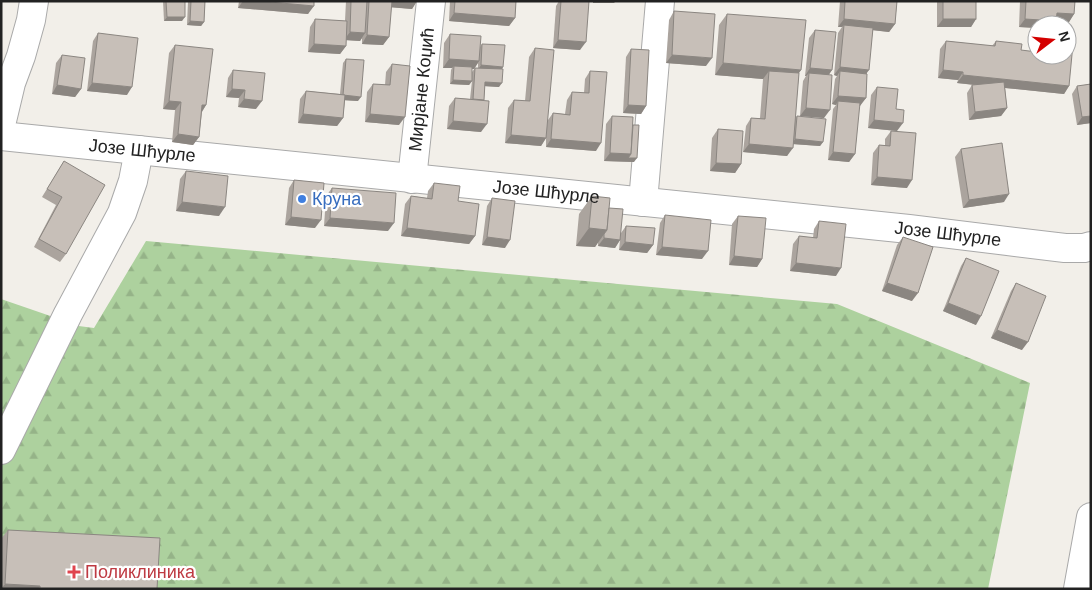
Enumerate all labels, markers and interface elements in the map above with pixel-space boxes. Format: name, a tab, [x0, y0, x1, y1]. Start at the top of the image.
north arrow	[1027, 15, 1077, 65]
street label: Мирјане Коџић	[405, 26, 438, 153]
text: N	[1055, 29, 1074, 43]
street label: Јозе Шћурле	[88, 135, 197, 166]
street label: Јозе Шћурле	[492, 176, 600, 207]
place label: Круна	[312, 189, 362, 209]
marker: Круна	[296, 193, 308, 205]
street label: Јозе Шћурле	[894, 218, 1002, 250]
place label: Поликлиника	[85, 562, 196, 582]
marker: Поликлиника	[67, 565, 81, 579]

